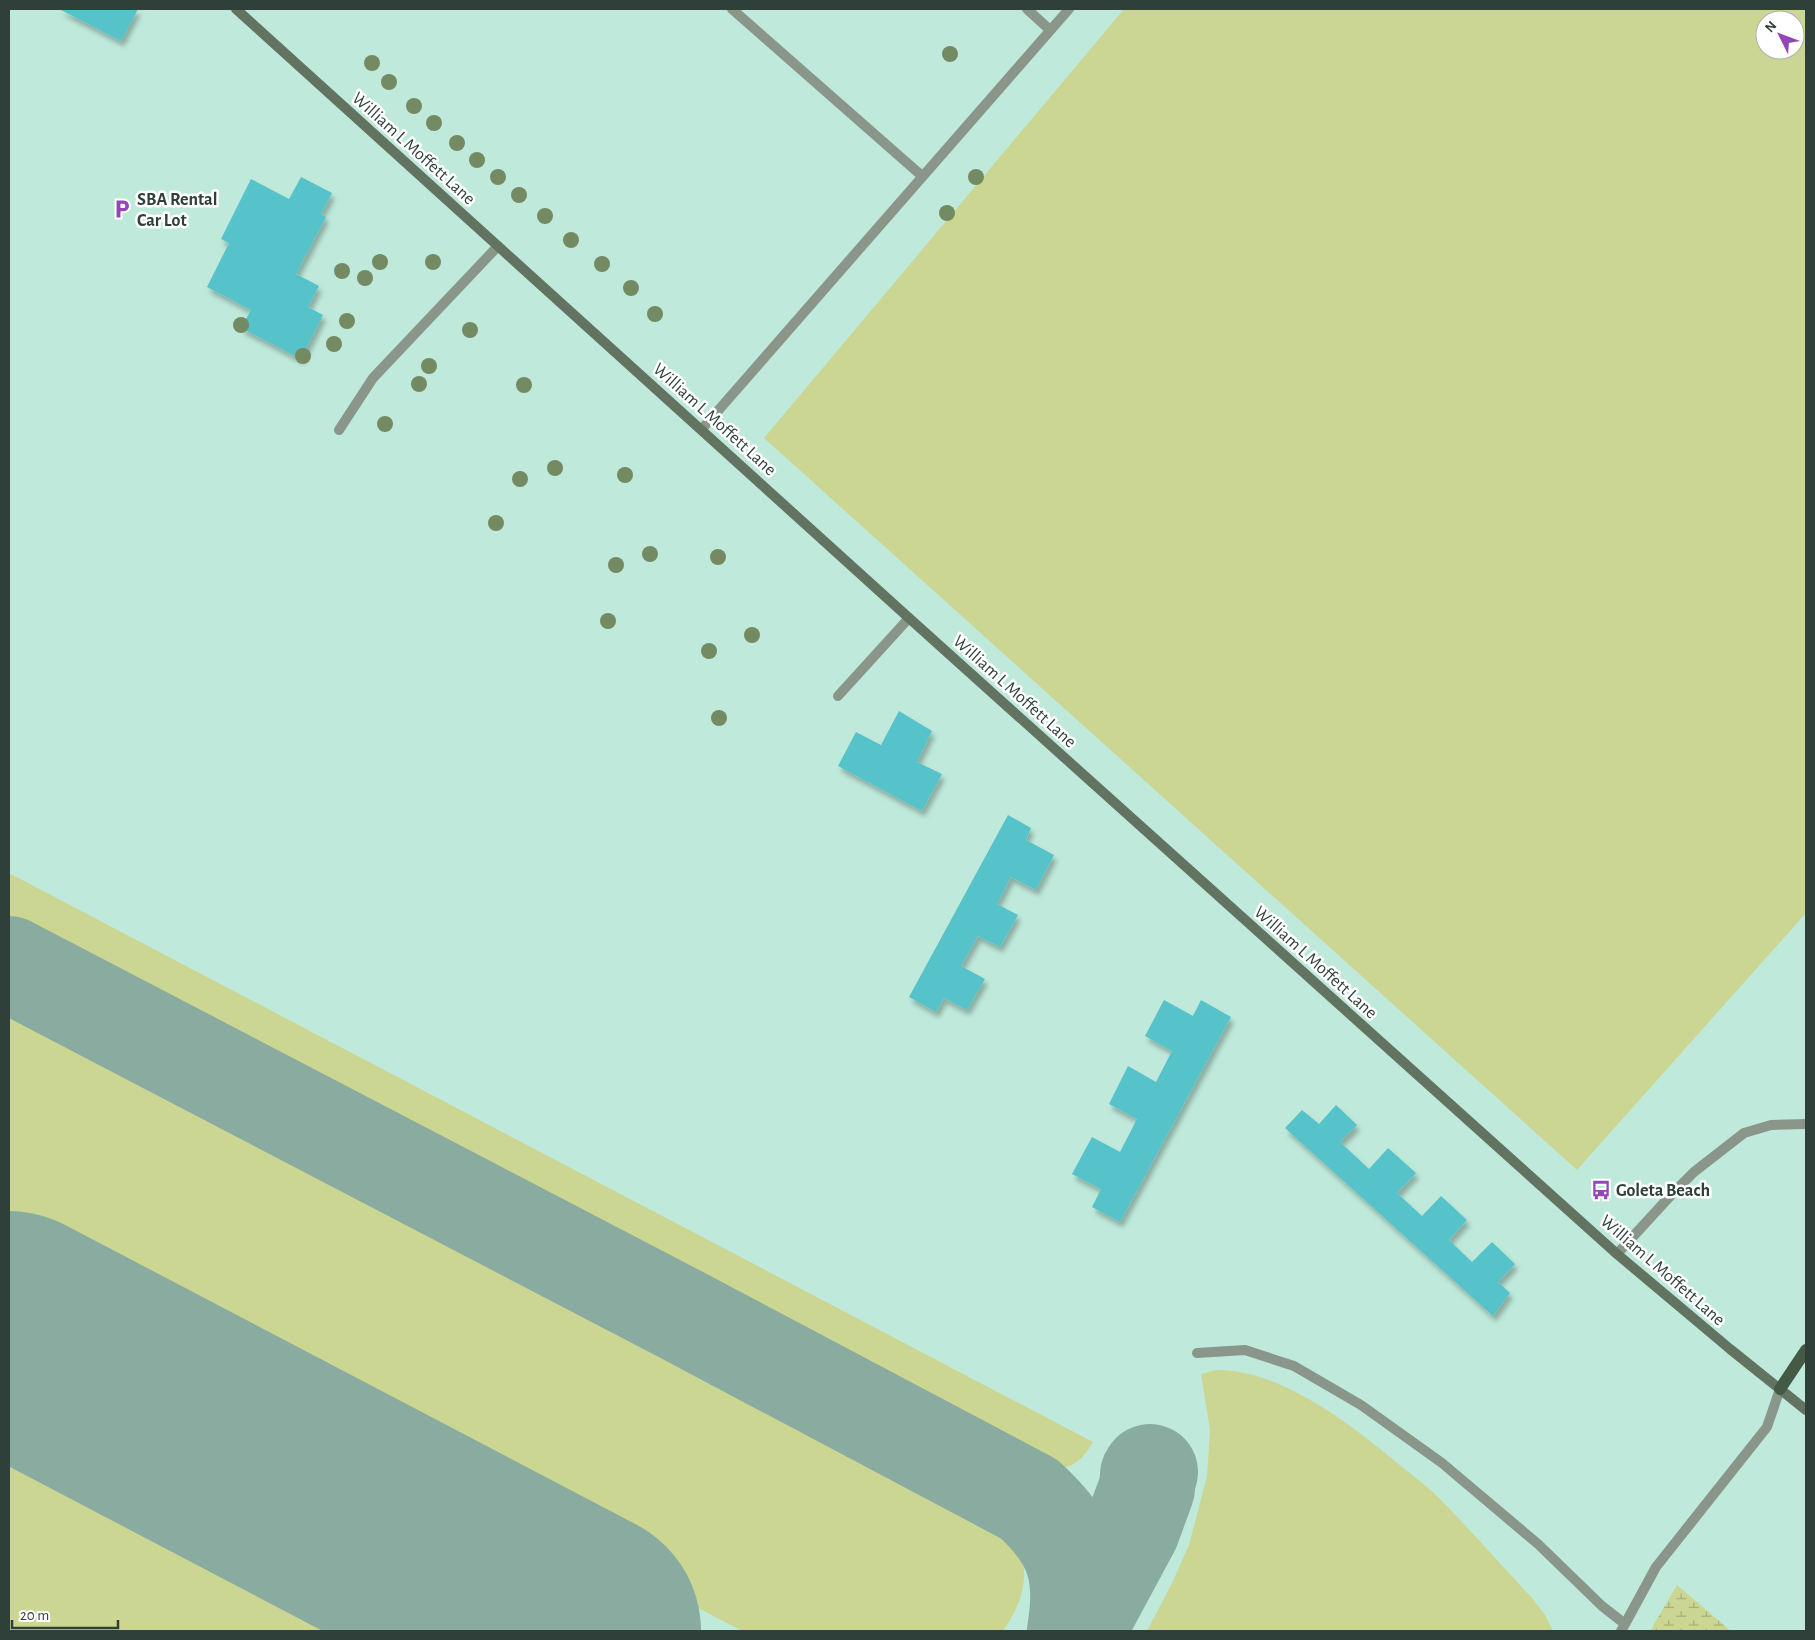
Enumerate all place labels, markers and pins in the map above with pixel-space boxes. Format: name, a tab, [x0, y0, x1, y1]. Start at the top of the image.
place label: SBA Rental Car Lot	[137, 191, 217, 230]
parking icon: SBA Rental Car Lot	[111, 198, 133, 220]
bus stop icon: Goleta Beach	[1590, 1179, 1612, 1201]
place label: Goleta Beach	[1616, 1182, 1710, 1200]

